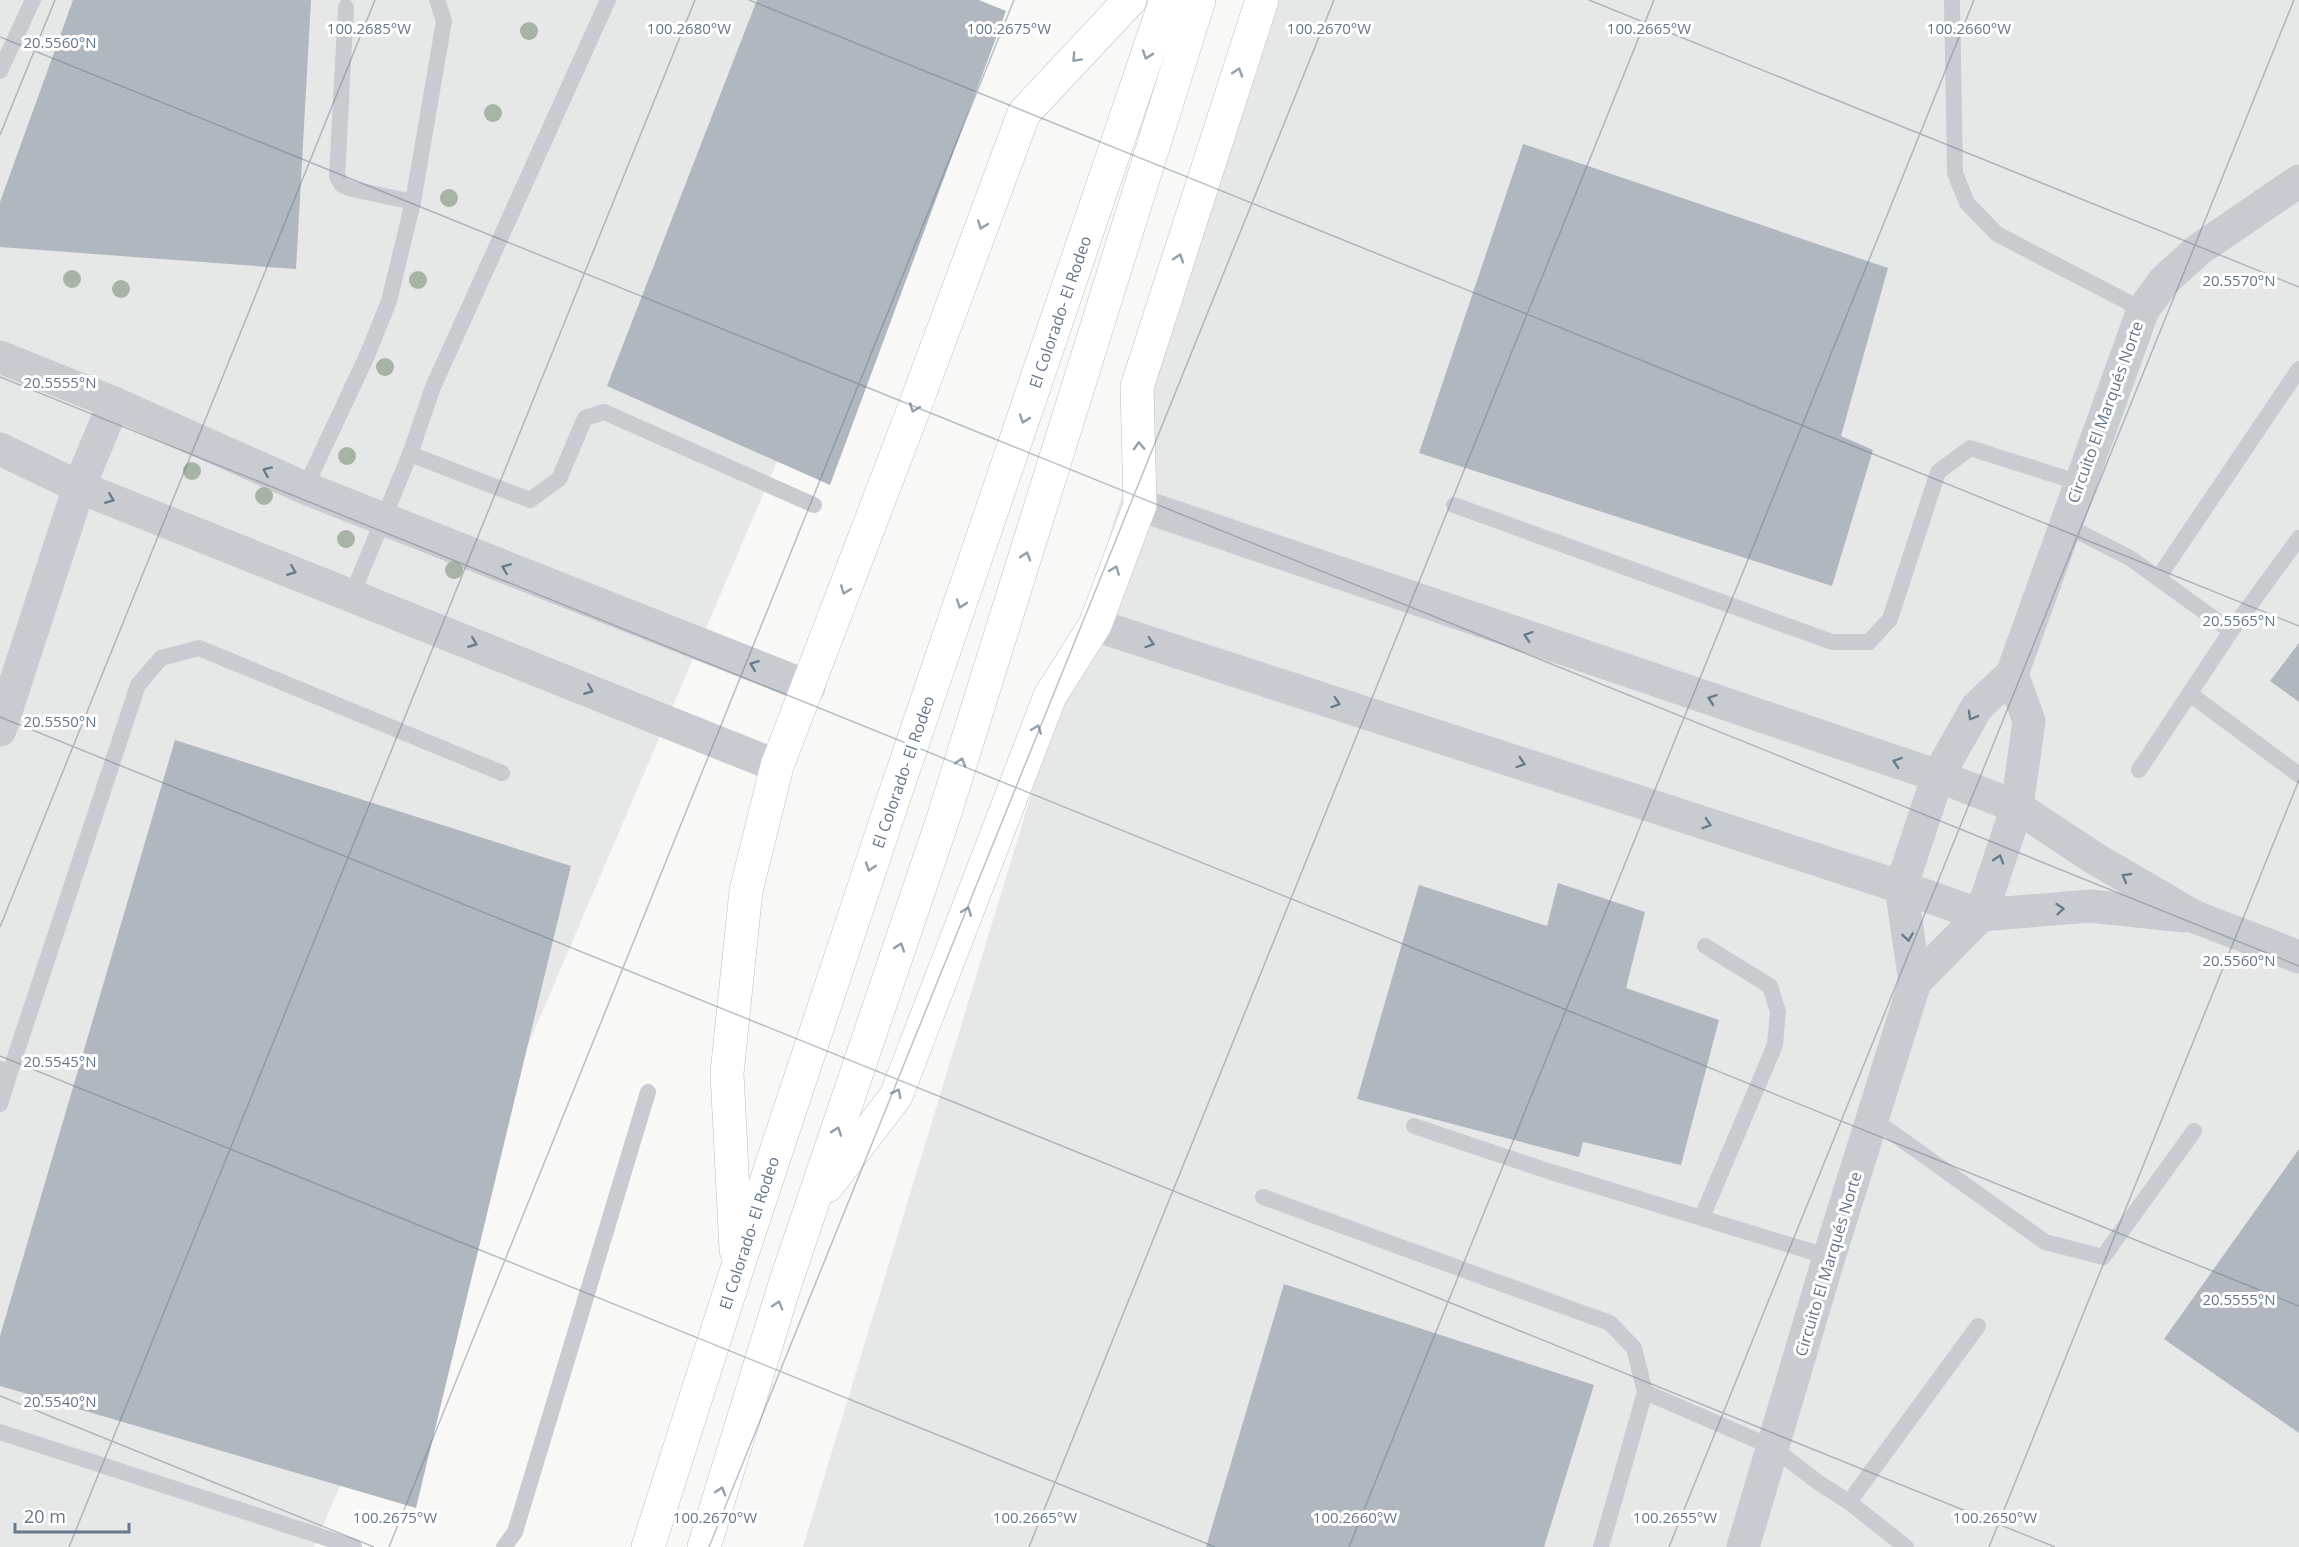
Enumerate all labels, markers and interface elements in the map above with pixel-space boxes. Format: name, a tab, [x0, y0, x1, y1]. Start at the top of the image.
text: 100.2685°W	[327, 18, 411, 38]
text: 100.2680°W	[647, 18, 731, 38]
text: 100.2675°W	[967, 18, 1051, 38]
text: 100.2670°W	[1287, 18, 1371, 38]
text: 100.2665°W	[1607, 18, 1691, 38]
text: 100.2660°W	[1927, 18, 2011, 38]
text: 20.5560°N	[23, 32, 97, 52]
one-way arrow	[1142, 49, 1155, 60]
one-way arrow	[1072, 51, 1083, 62]
one-way arrow	[1231, 67, 1244, 78]
one-way arrow	[977, 219, 990, 230]
street label: El Colorado- El Rodeo	[1024, 233, 1096, 391]
one-way arrow	[1171, 253, 1184, 264]
text: 20.5570°N	[2202, 270, 2276, 290]
street label: Circuito El Marqués Norte	[2062, 318, 2148, 506]
text: 20.5555°N	[23, 372, 97, 392]
one-way arrow	[909, 402, 922, 413]
one-way arrow	[1019, 413, 1031, 424]
one-way arrow	[1132, 442, 1145, 451]
one-way arrow	[263, 466, 274, 478]
one-way arrow	[105, 492, 115, 505]
one-way arrow	[1019, 551, 1031, 562]
one-way arrow	[502, 562, 512, 575]
one-way arrow	[285, 564, 296, 576]
one-way arrow	[1108, 565, 1121, 576]
one-way arrow	[840, 584, 853, 595]
one-way arrow	[955, 598, 968, 608]
text: 20.5565°N	[2202, 610, 2276, 630]
one-way arrow	[1523, 631, 1533, 644]
one-way arrow	[467, 636, 478, 648]
one-way arrow	[1144, 636, 1155, 648]
one-way arrow	[749, 660, 760, 672]
one-way arrow	[583, 683, 594, 695]
street label: El Colorado- El Rodeo	[867, 693, 939, 851]
one-way arrow	[1707, 694, 1718, 707]
one-way arrow	[1330, 696, 1341, 708]
one-way arrow	[1968, 710, 1979, 720]
text: 20.5550°N	[23, 711, 97, 731]
one-way arrow	[1030, 725, 1042, 736]
one-way arrow	[1515, 756, 1526, 769]
one-way arrow	[954, 757, 966, 768]
one-way arrow	[1892, 757, 1903, 769]
one-way arrow	[1701, 816, 1712, 829]
one-way arrow	[1992, 854, 2005, 865]
one-way arrow	[865, 861, 878, 872]
one-way arrow	[2122, 872, 2132, 884]
one-way arrow	[2056, 902, 2065, 915]
one-way arrow	[960, 907, 973, 917]
one-way arrow	[1902, 932, 1914, 941]
one-way arrow	[892, 942, 905, 953]
text: 20.5560°N	[2202, 950, 2276, 970]
text: 20.5545°N	[23, 1051, 97, 1071]
one-way arrow	[889, 1088, 901, 1099]
one-way arrow	[829, 1126, 842, 1137]
street label: El Colorado- El Rodeo	[714, 1154, 784, 1312]
street label: Circuito El Marqués Norte	[1789, 1169, 1867, 1359]
text: 20.5555°N	[2202, 1289, 2276, 1309]
one-way arrow	[771, 1300, 784, 1311]
text: 20.5540°N	[23, 1391, 97, 1411]
one-way arrow	[714, 1486, 726, 1497]
scale bar	[15, 1496, 129, 1534]
text: 20 m	[24, 1504, 66, 1528]
text: 100.2675°W	[353, 1507, 437, 1527]
text: 100.2670°W	[673, 1507, 757, 1527]
text: 100.2665°W	[993, 1507, 1077, 1527]
text: 100.2660°W	[1313, 1507, 1397, 1527]
text: 100.2655°W	[1633, 1507, 1717, 1527]
text: 100.2650°W	[1953, 1507, 2037, 1527]

